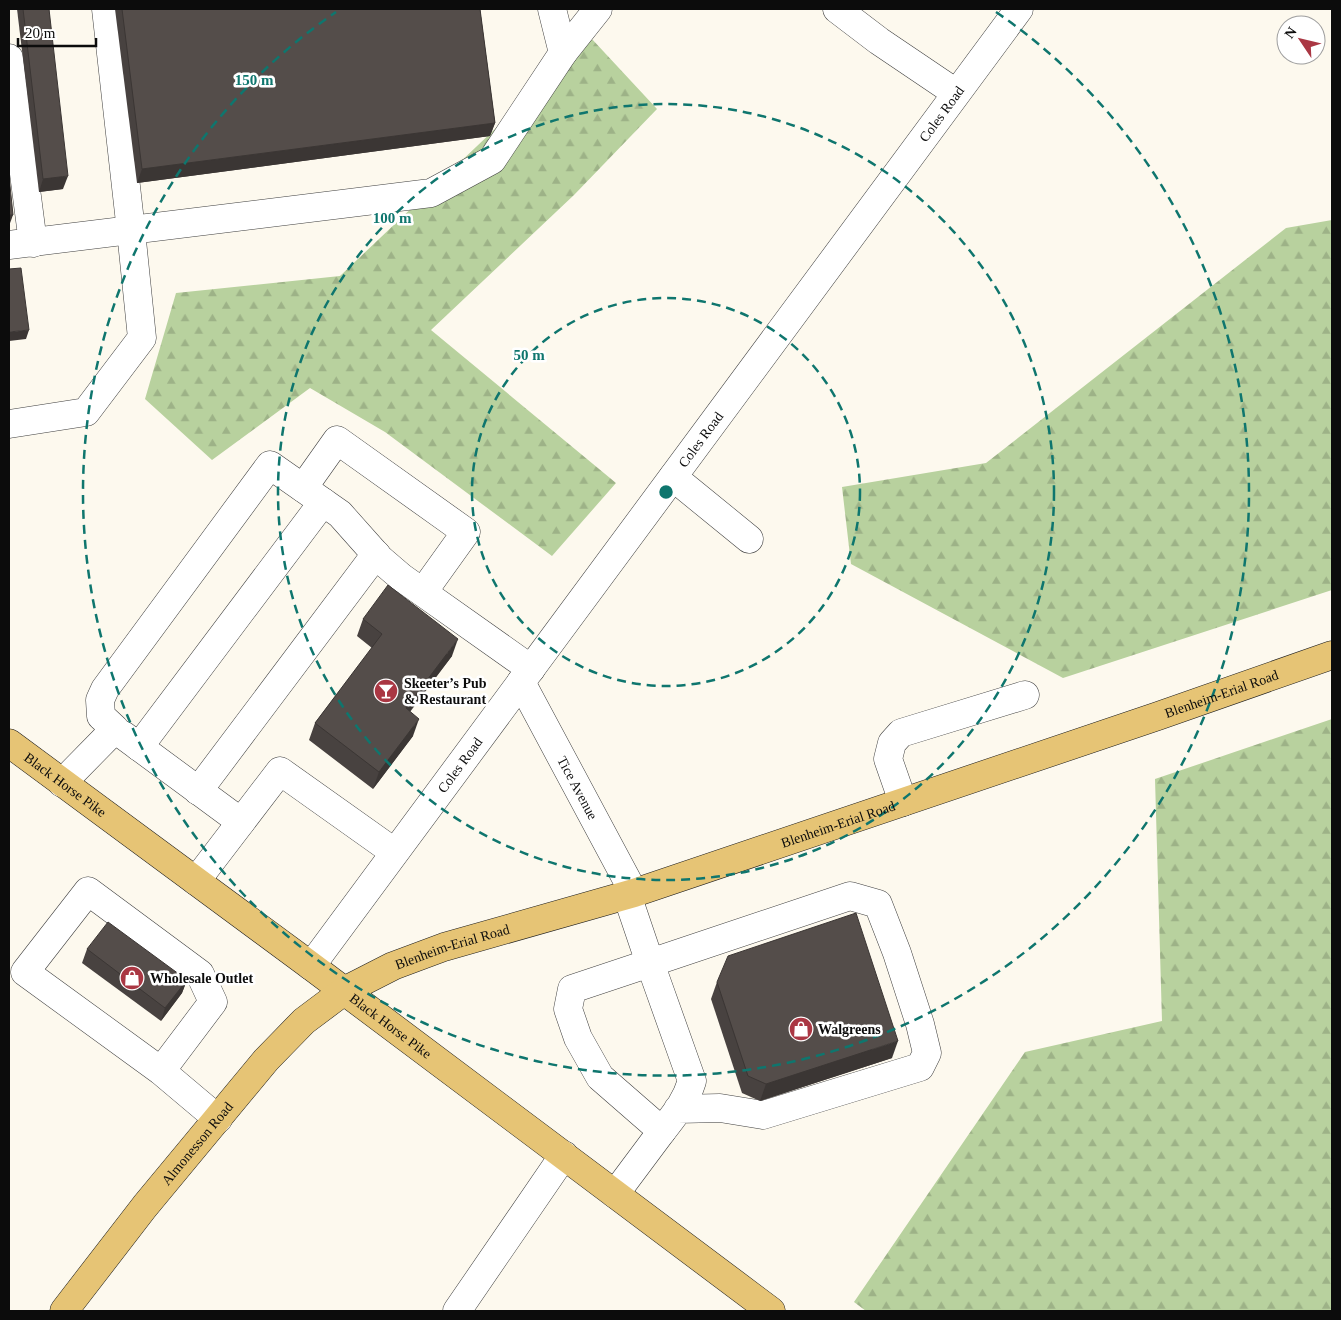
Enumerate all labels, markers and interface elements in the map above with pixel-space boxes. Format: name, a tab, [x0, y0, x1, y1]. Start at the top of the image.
scale bar	[18, 15, 95, 47]
north arrow	[1276, 15, 1326, 65]
text: N	[1282, 24, 1300, 41]
text: 20 m	[25, 25, 56, 41]
text: 150 m	[235, 72, 274, 88]
street label: Coles Road	[916, 83, 967, 144]
text: 100 m	[373, 210, 412, 226]
text: 50 m	[513, 347, 545, 363]
street label: Coles Road	[675, 409, 726, 470]
centre of rings	[657, 483, 675, 501]
street label: Blenheim-Erial Road	[1163, 667, 1280, 721]
place label: Skeeter’s Pub & Restaurant	[404, 676, 487, 707]
bar icon: Skeeter’s Pub & Restaurant	[373, 678, 399, 704]
street label: Coles Road	[434, 734, 485, 796]
street label: Black Horse Pike	[21, 749, 109, 820]
street label: Tice Avenue	[555, 754, 601, 822]
street label: Blenheim-Erial Road	[779, 798, 897, 850]
street label: Blenheim-Erial Road	[393, 921, 511, 972]
shop icon: Wholesale Outlet	[119, 965, 145, 991]
place label: Wholesale Outlet	[150, 971, 253, 986]
street label: Black Horse Pike	[347, 990, 434, 1061]
shop icon: Walgreens	[788, 1016, 814, 1042]
place label: Walgreens	[818, 1022, 881, 1037]
street label: Almonesson Road	[158, 1099, 236, 1188]

